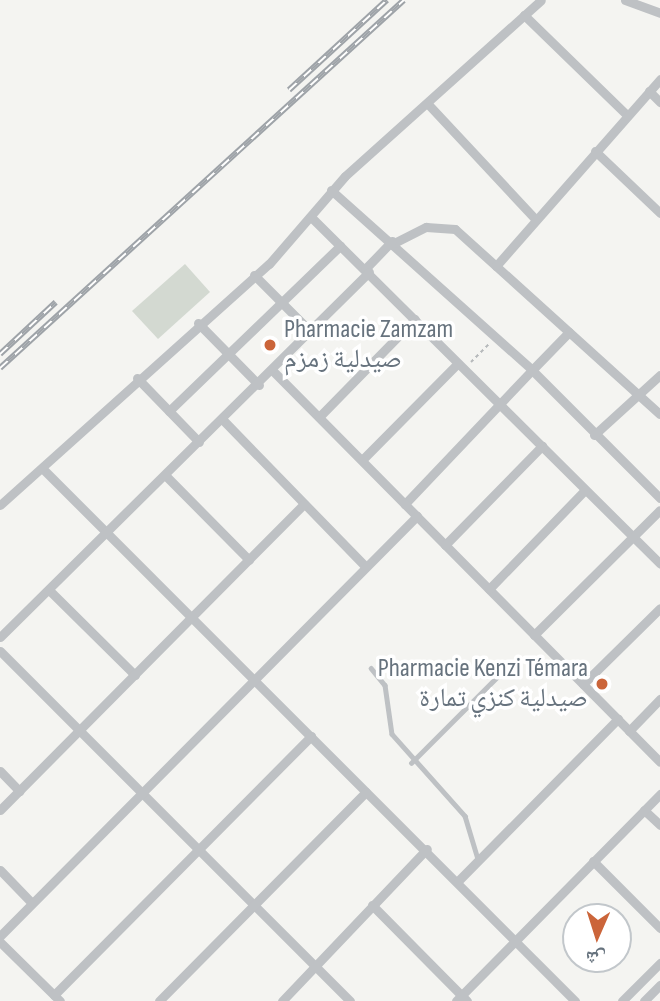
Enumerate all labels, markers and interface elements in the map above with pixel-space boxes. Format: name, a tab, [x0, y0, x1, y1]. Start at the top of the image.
place label: Pharmacie Zamzam صيدلية زمزم	[284, 314, 453, 376]
marker: Pharmacie Zamzam صيدلية زمزم	[262, 337, 278, 353]
place label: Pharmacie Kenzi Témara صيدلية كنزي تمارة	[378, 653, 588, 714]
marker: Pharmacie Kenzi Témara صيدلية كنزي تمارة	[594, 676, 610, 692]
north arrow	[562, 903, 632, 973]
text: ش	[585, 945, 607, 969]

